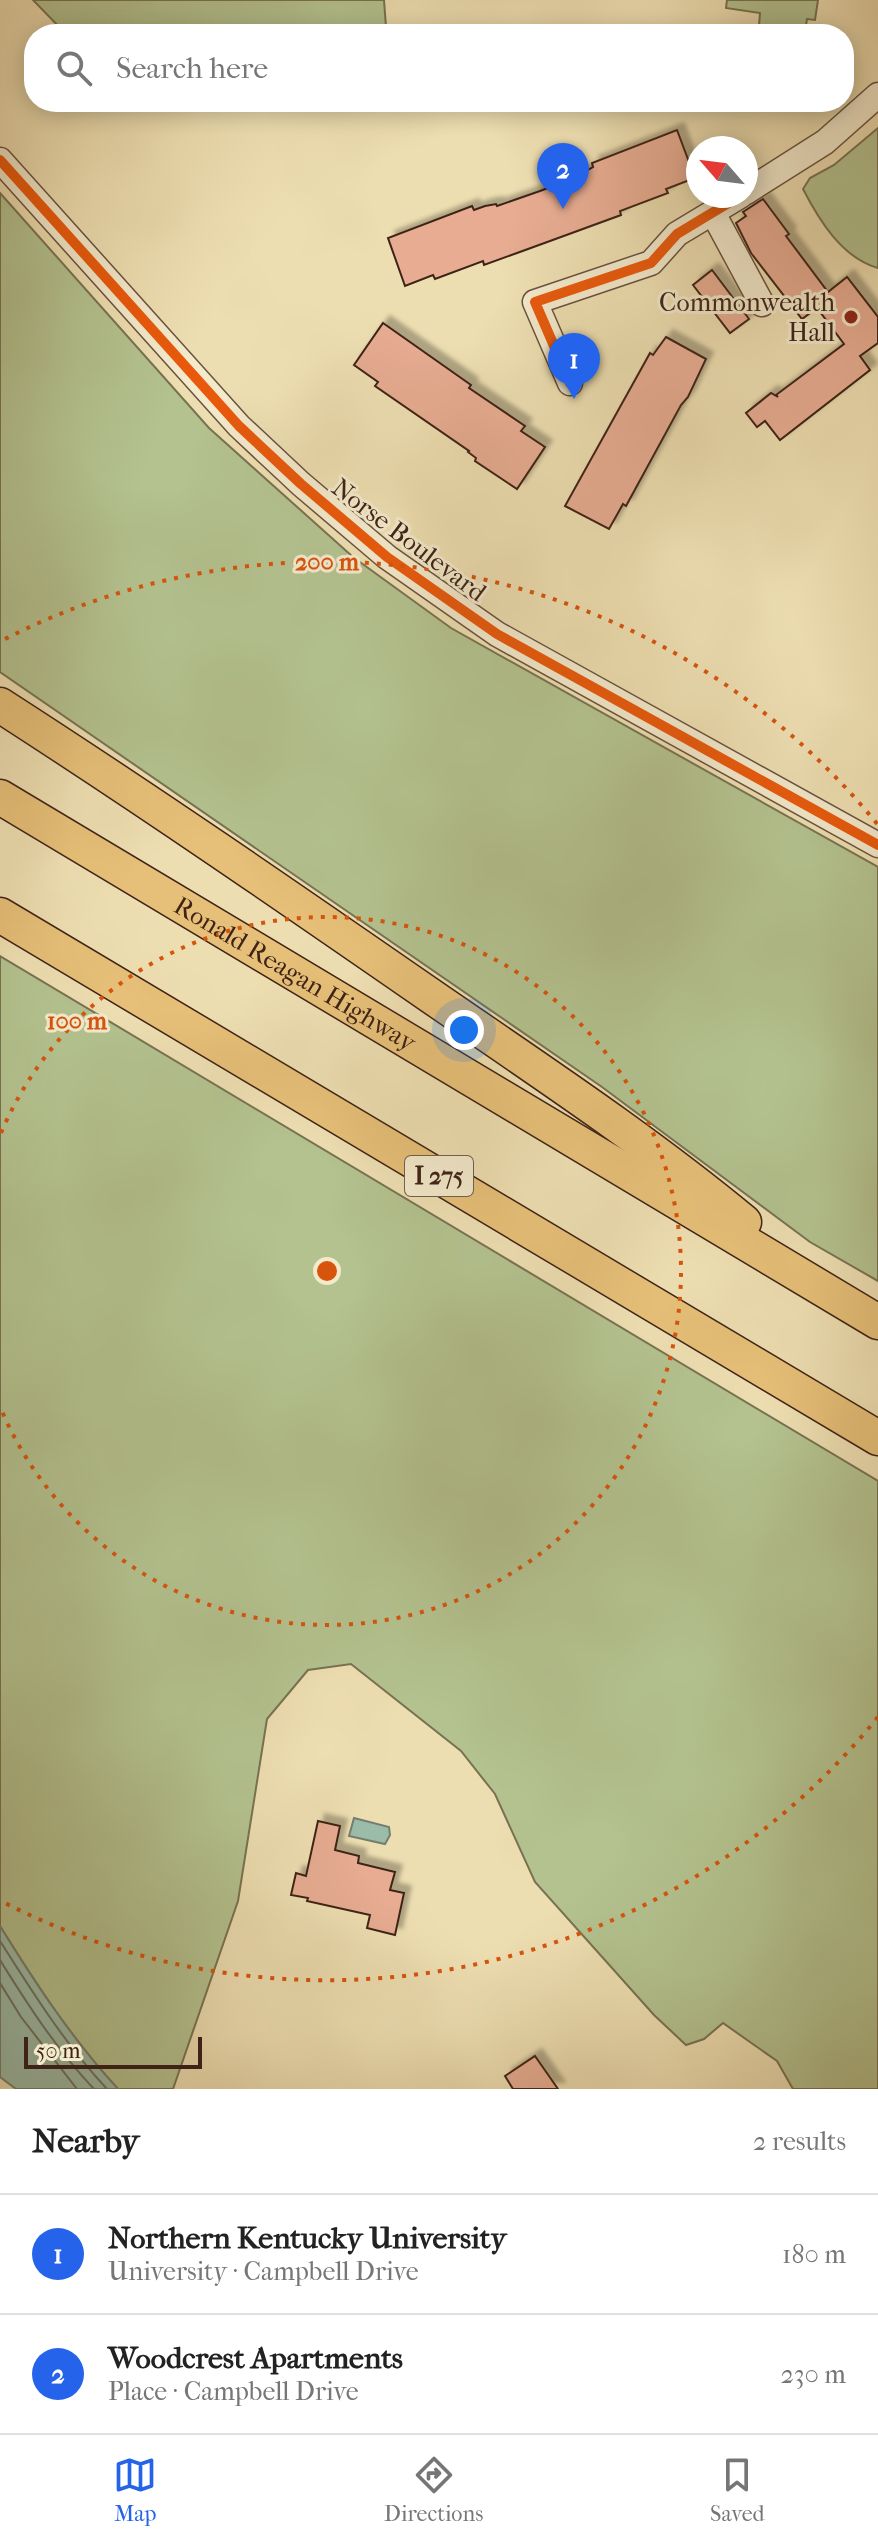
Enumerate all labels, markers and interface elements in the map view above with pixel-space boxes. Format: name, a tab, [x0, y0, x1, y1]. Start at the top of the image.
search box	[24, 24, 854, 112]
icon: search	[52, 46, 96, 90]
text: Search here	[116, 51, 268, 86]
north arrow	[686, 136, 758, 208]
pin: 2	[537, 143, 589, 209]
place label: Commonwealth Hall	[659, 287, 835, 348]
marker: Commonwealth Hall	[842, 308, 860, 326]
pin: 1	[548, 333, 600, 399]
street label: Norse Boulevard	[326, 472, 493, 609]
text: 200 m	[295, 548, 360, 576]
street label: Ronald Reagan Highway	[169, 889, 423, 1058]
text: 100 m	[47, 1007, 108, 1035]
your location	[444, 1010, 484, 1050]
road number: I 275	[405, 1156, 473, 1196]
centre of rings	[313, 1257, 341, 1285]
scale bar	[24, 2033, 202, 2069]
text: 50 m	[36, 2038, 81, 2064]
text: Nearby	[32, 2121, 139, 2161]
text: 2 results	[753, 2126, 846, 2157]
text: Northern Kentucky University	[108, 2221, 506, 2256]
text: 1	[53, 2239, 63, 2270]
text: 180 m	[782, 2239, 846, 2270]
text: University · Campbell Drive	[108, 2256, 419, 2287]
text: Woodcrest Apartments	[108, 2341, 403, 2376]
text: 2	[51, 2359, 65, 2390]
text: 230 m	[780, 2359, 846, 2390]
text: Place · Campbell Drive	[108, 2376, 359, 2407]
tab: Map	[113, 2453, 157, 2527]
tab: Directions	[384, 2453, 483, 2527]
tab: Saved	[710, 2453, 765, 2527]

